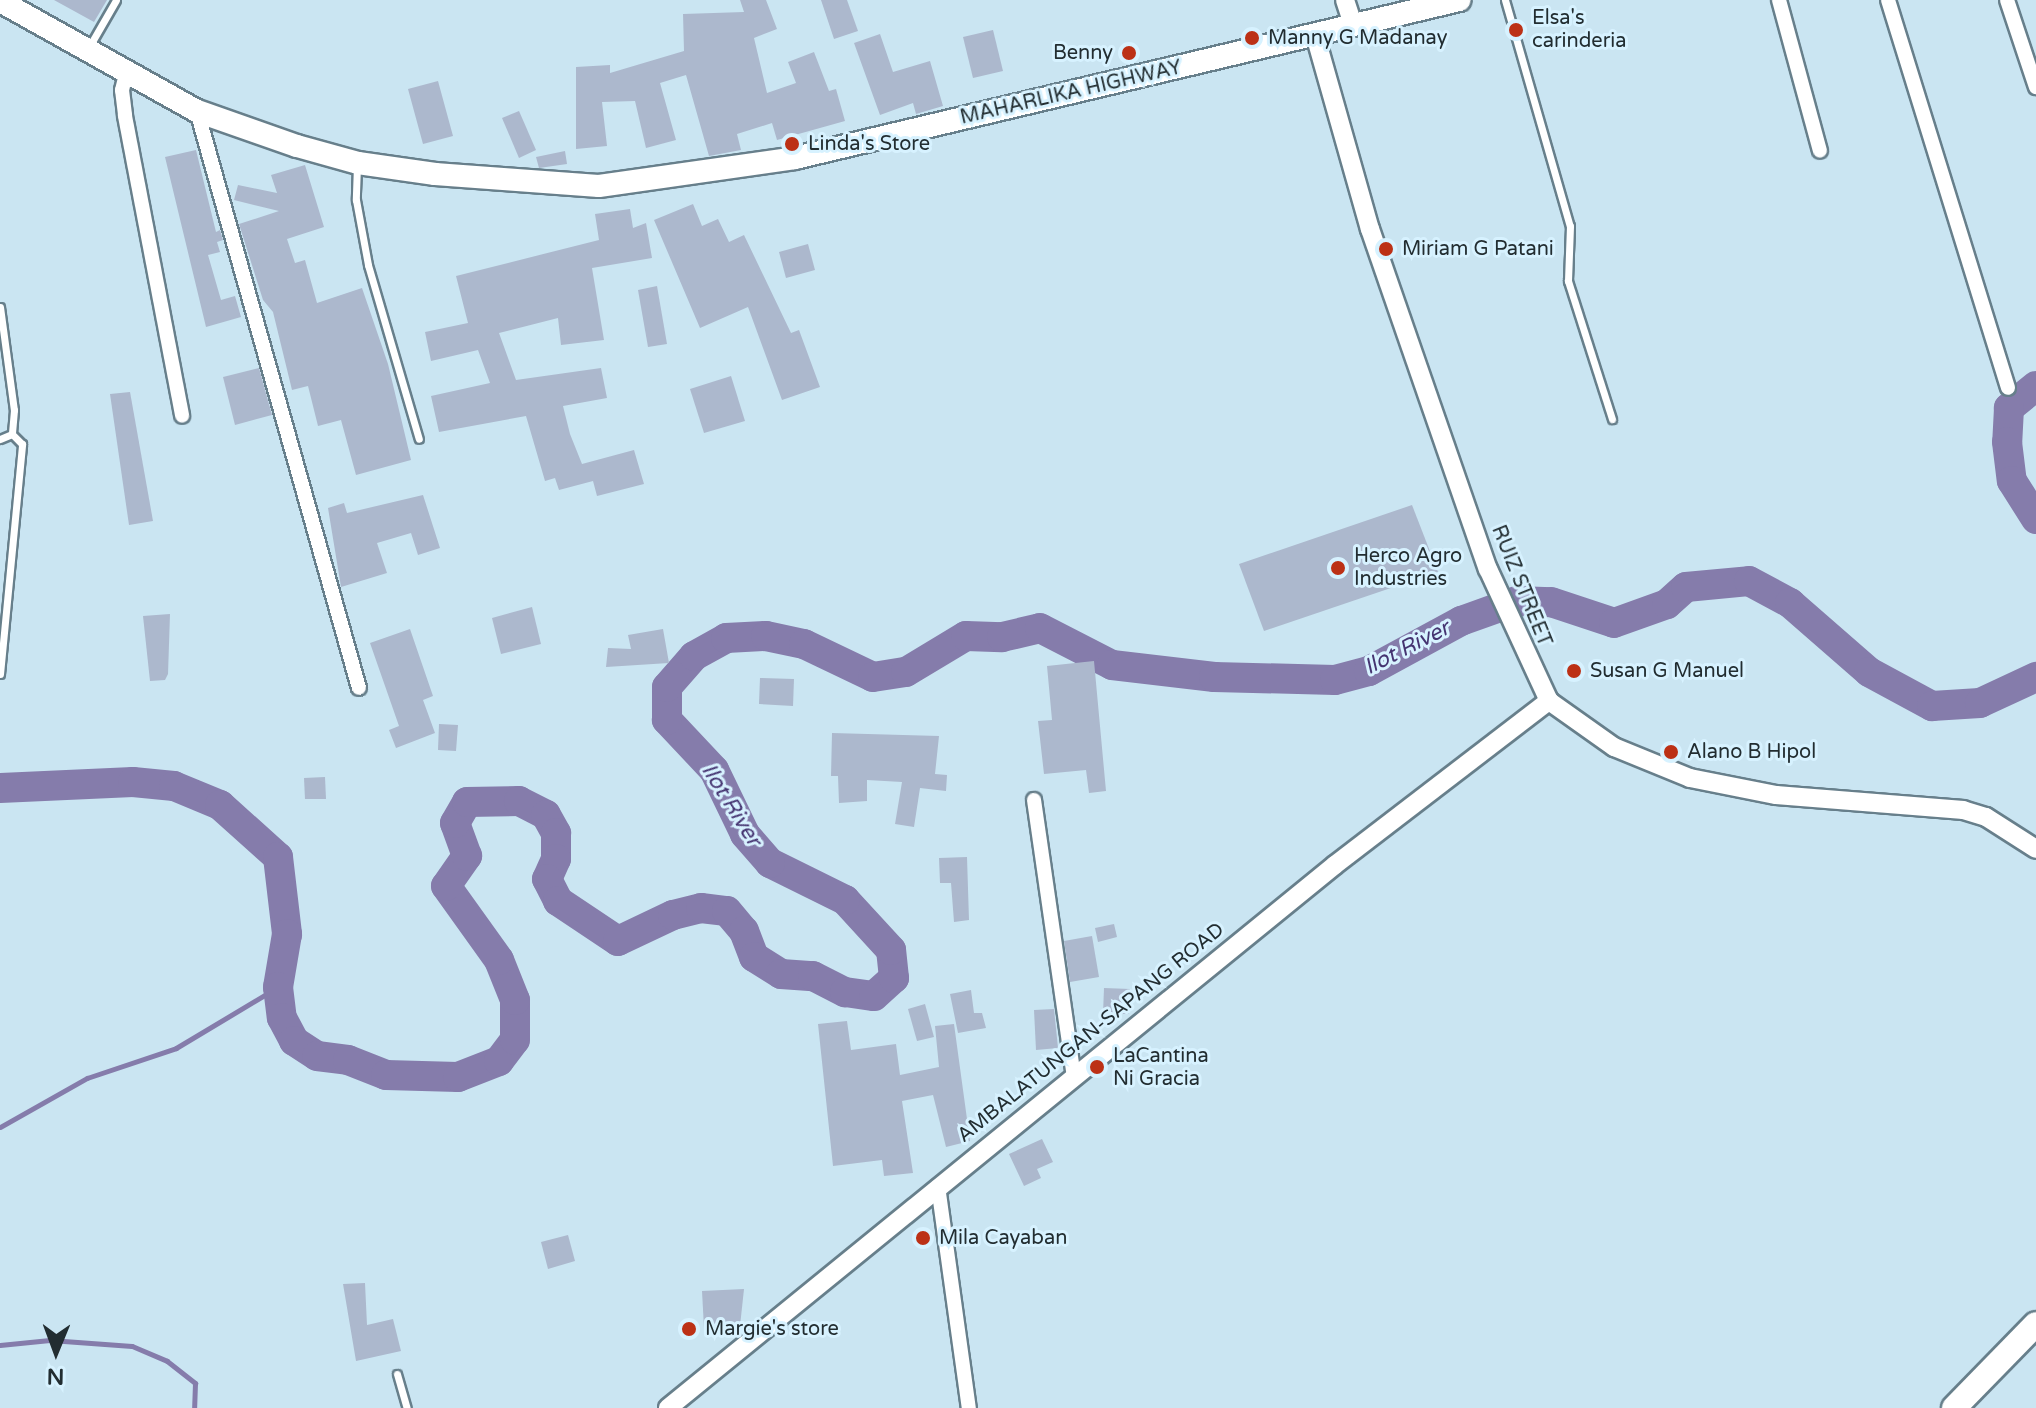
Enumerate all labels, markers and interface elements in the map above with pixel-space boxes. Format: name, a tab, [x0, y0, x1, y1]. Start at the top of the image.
place label: Elsa's carinderia	[1532, 6, 1627, 53]
marker: Elsa's carinderia	[1507, 21, 1525, 39]
place label: Manny G Madanay	[1268, 26, 1447, 50]
marker: Manny G Madanay	[1243, 29, 1261, 47]
place label: Benny	[1053, 41, 1113, 65]
marker: Benny	[1120, 44, 1138, 62]
street label: MAHARLIKA HIGHWAY	[958, 56, 1184, 130]
place label: Linda's Store	[808, 132, 930, 156]
marker: Linda's Store	[783, 135, 801, 153]
place label: Miriam G Patani	[1402, 237, 1554, 261]
marker: Miriam G Patani	[1377, 240, 1395, 258]
street label: RUIZ STREET	[1486, 522, 1556, 650]
place label: Herco Agro Industries	[1354, 544, 1462, 591]
marker: Herco Agro Industries	[1329, 559, 1347, 577]
water label: Ilot River	[1360, 615, 1454, 681]
place label: Susan G Manuel	[1590, 659, 1744, 683]
marker: Susan G Manuel	[1565, 662, 1583, 680]
place label: Alano B Hipol	[1687, 740, 1816, 764]
marker: Alano B Hipol	[1662, 743, 1680, 761]
water label: Ilot River	[695, 759, 767, 851]
street label: AMBALATUNGAN-SAPANG ROAD	[953, 918, 1229, 1148]
place label: LaCantina Ni Gracia	[1113, 1044, 1209, 1091]
marker: LaCantina Ni Gracia	[1088, 1058, 1106, 1076]
place label: Mila Cayaban	[939, 1226, 1067, 1250]
marker: Mila Cayaban	[914, 1229, 932, 1247]
north arrow	[16, 1312, 96, 1392]
place label: Margie's store	[705, 1317, 839, 1341]
marker: Margie's store	[680, 1320, 698, 1338]
text: N	[47, 1363, 65, 1389]

